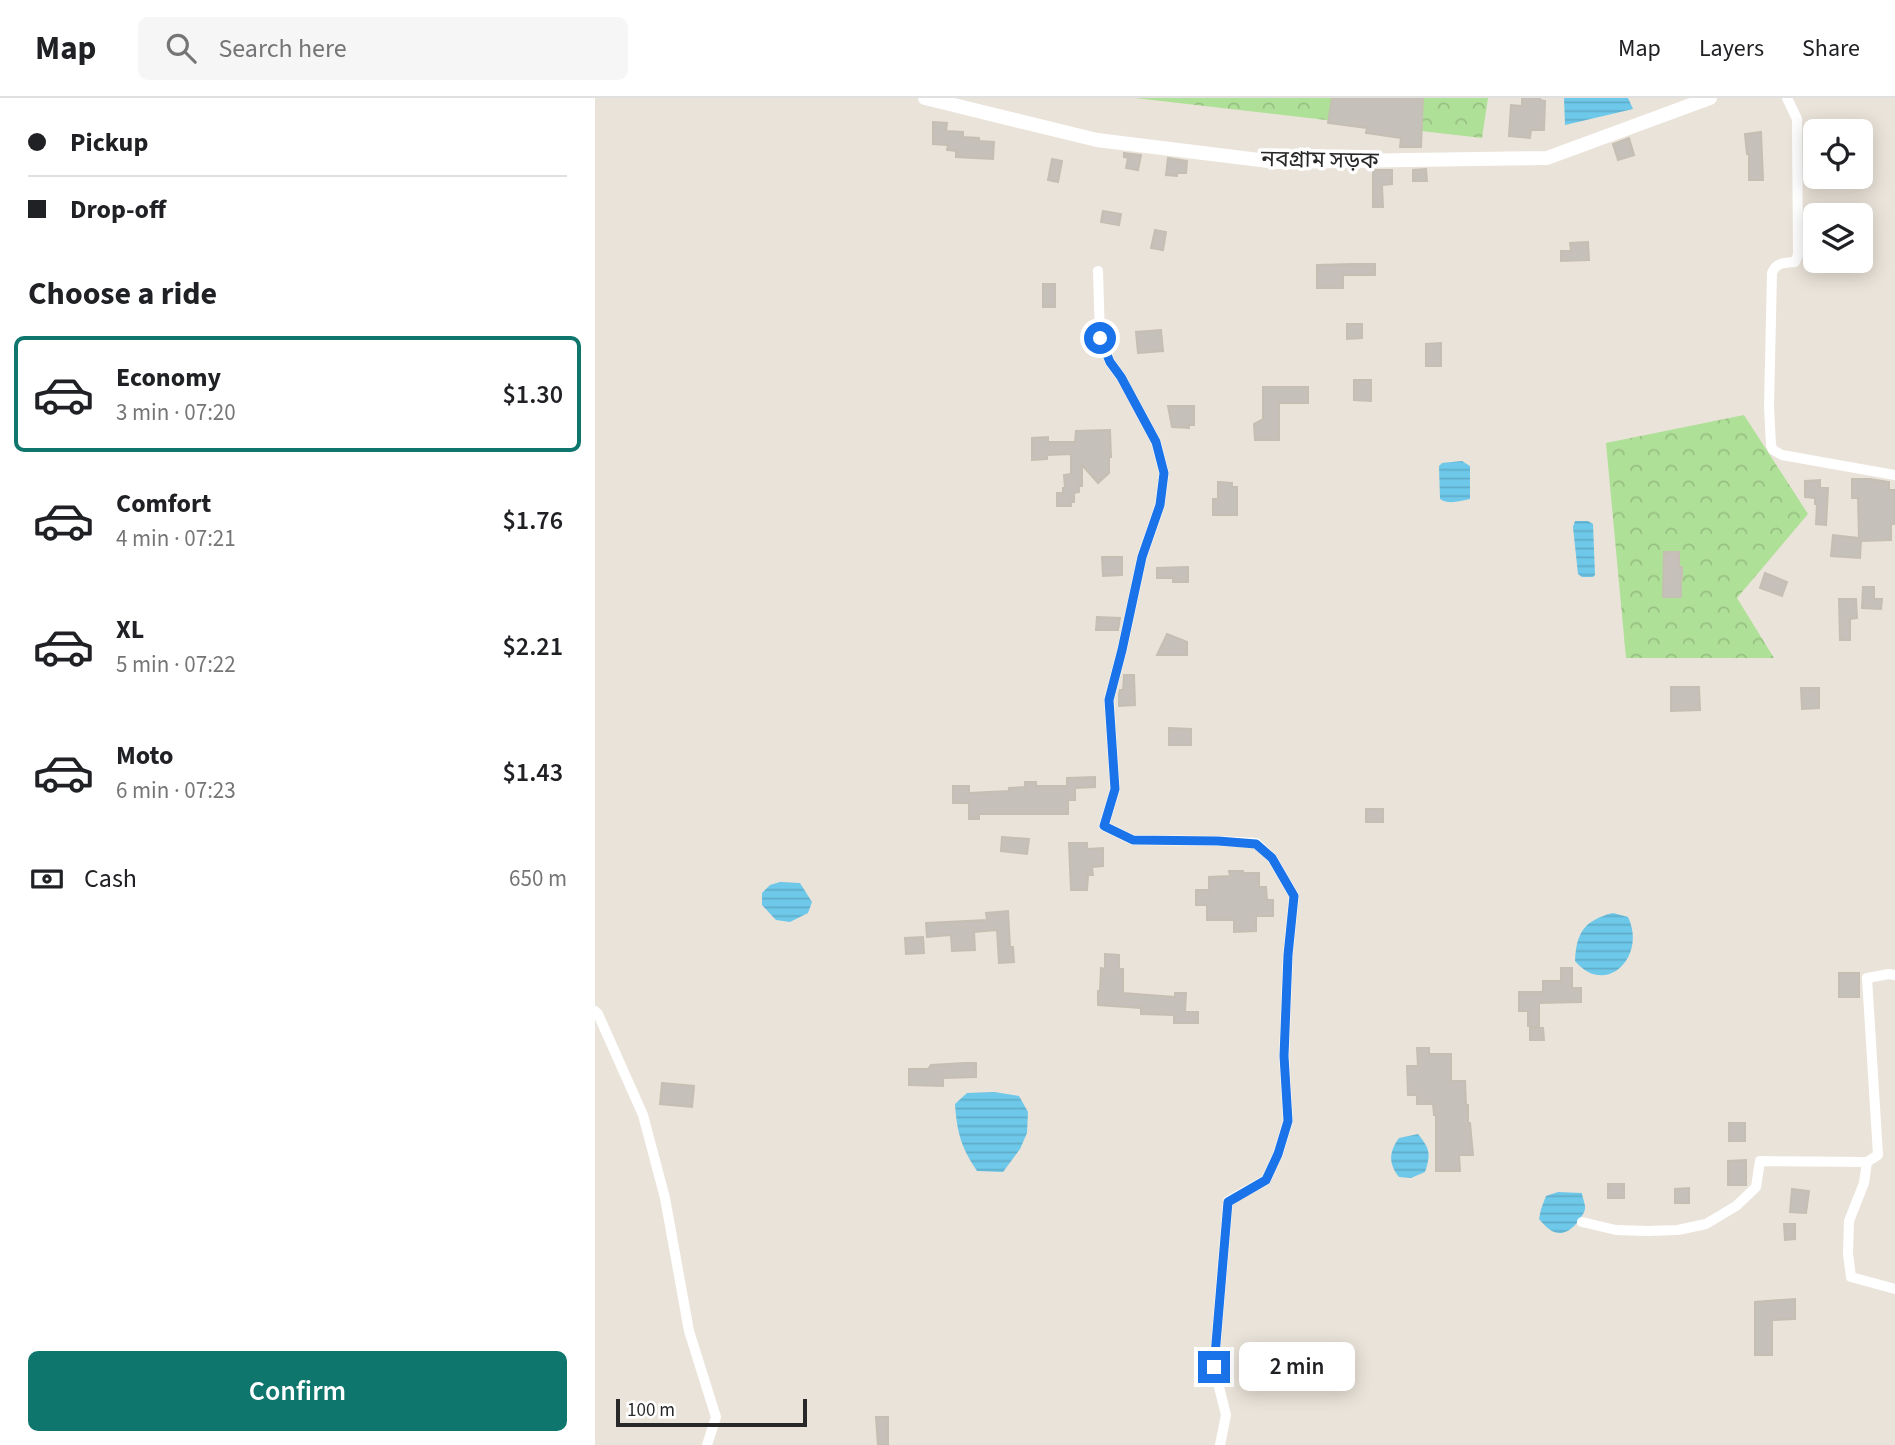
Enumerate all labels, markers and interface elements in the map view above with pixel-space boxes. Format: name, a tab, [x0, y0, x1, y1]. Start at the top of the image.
search box	[138, 17, 628, 80]
text: Map	[35, 25, 96, 72]
icon: search	[162, 29, 200, 67]
text: Search here	[218, 30, 347, 67]
text: Map	[1618, 31, 1661, 66]
text: Layers	[1699, 31, 1764, 66]
text: Share	[1802, 31, 1860, 66]
map controls	[1803, 119, 1873, 273]
button: locate	[1803, 119, 1873, 189]
text: Pickup	[70, 124, 148, 161]
street label: নবগ্রাম সড়ক	[1260, 142, 1380, 177]
text: Drop-off	[70, 191, 166, 228]
button: layers	[1803, 203, 1873, 273]
text: Choose a ride	[28, 271, 217, 317]
route start	[1084, 322, 1116, 354]
text: Economy	[116, 359, 221, 396]
icon: car	[32, 363, 95, 426]
text: $1.30	[502, 376, 563, 413]
text: 3 min · 07:20	[116, 396, 236, 429]
text: Comfort	[116, 485, 211, 522]
icon: car	[32, 489, 95, 552]
text: $1.76	[502, 502, 563, 539]
text: 4 min · 07:21	[116, 522, 236, 555]
text: XL	[116, 611, 144, 648]
icon: car	[32, 615, 95, 678]
text: $2.21	[502, 628, 563, 665]
text: 5 min · 07:22	[116, 648, 236, 681]
text: Moto	[116, 737, 173, 774]
icon: car	[32, 741, 95, 804]
text: $1.43	[502, 754, 563, 791]
text: 6 min · 07:23	[116, 774, 236, 807]
icon: cash	[28, 860, 66, 898]
text: Cash	[84, 860, 137, 897]
text: 650 m	[509, 862, 567, 895]
callout: 2 min	[1239, 1342, 1354, 1392]
text: 2 min	[1270, 1350, 1324, 1383]
button: Confirm	[28, 1351, 567, 1431]
route end	[1198, 1351, 1230, 1383]
scale bar	[616, 1396, 807, 1428]
text: 100 m	[627, 1397, 675, 1424]

